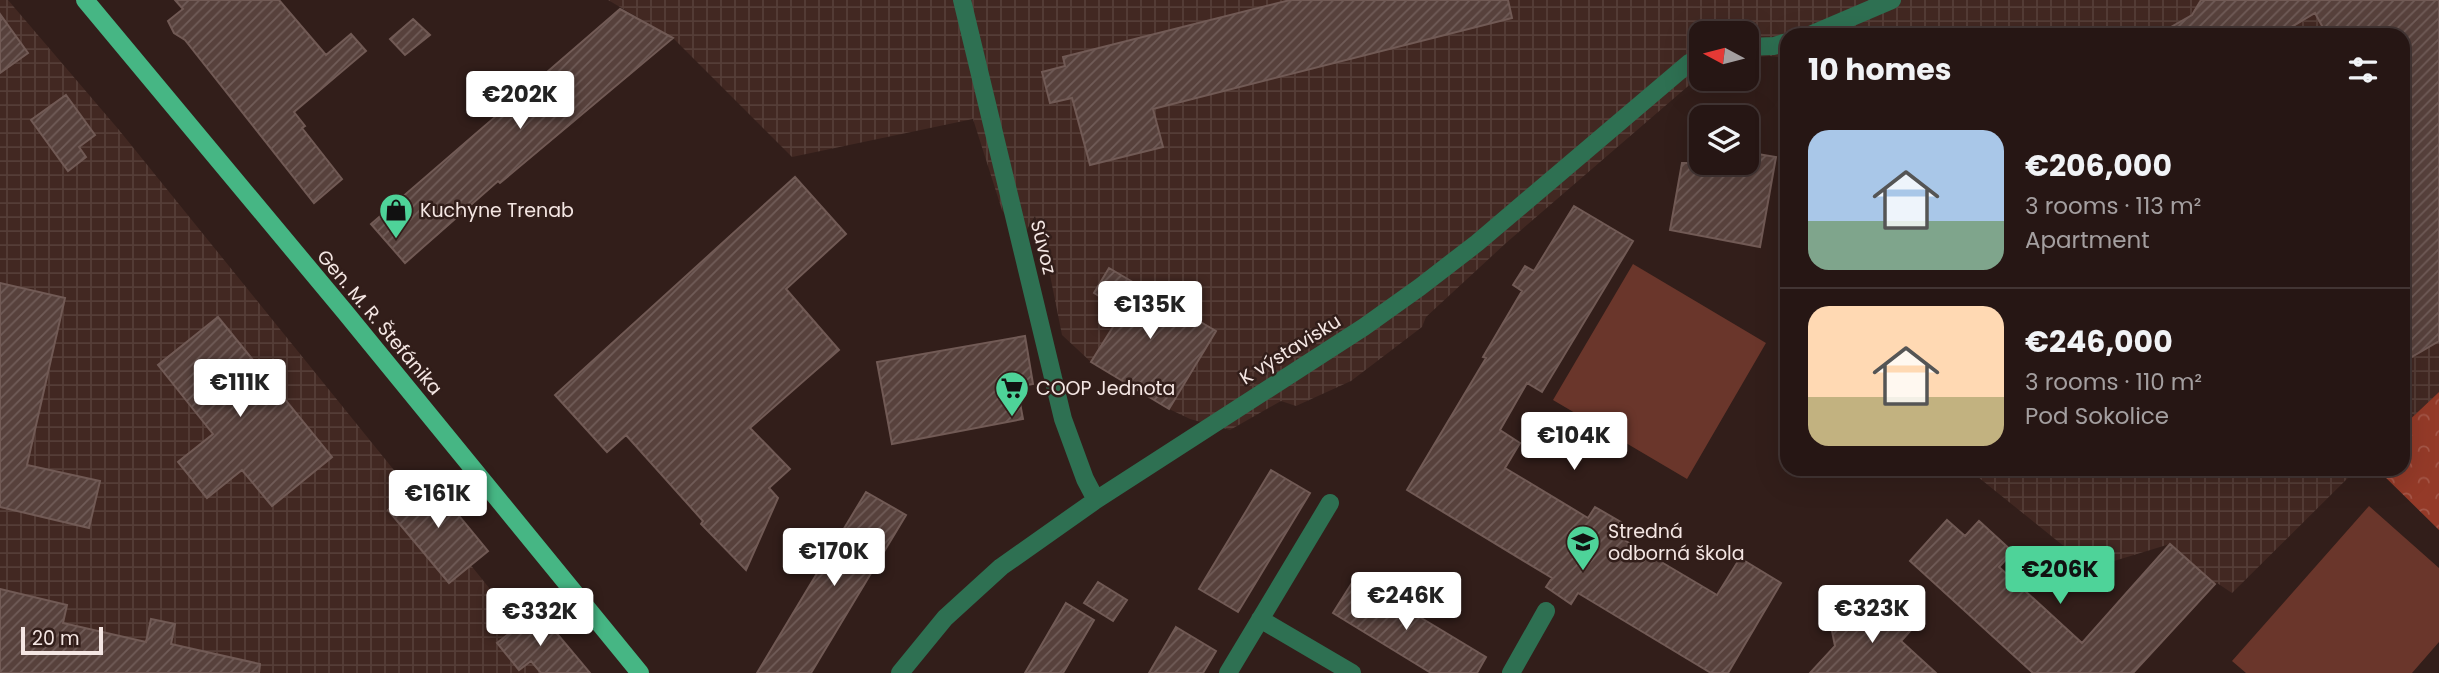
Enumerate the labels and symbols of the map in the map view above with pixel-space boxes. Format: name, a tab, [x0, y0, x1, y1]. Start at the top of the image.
north arrow	[1689, 21, 1759, 91]
pin: €202K	[471, 72, 569, 131]
shop icon: Kuchyne Trenab	[377, 191, 415, 240]
place label: Kuchyne Trenab	[420, 197, 574, 224]
street label: Súvoz	[1024, 217, 1063, 277]
street label: Gen. M. R. Štefánika	[311, 244, 449, 401]
pin: €135K	[1101, 282, 1199, 341]
street label: K výstavisku	[1234, 308, 1346, 391]
pin: €111K	[191, 360, 289, 419]
supermarket icon: COOP Jednota	[993, 369, 1031, 418]
place label: COOP Jednota	[1036, 375, 1175, 402]
pin: €104K	[1525, 412, 1623, 472]
pin: €161K	[389, 470, 487, 530]
place label: Stredná odborná škola	[1608, 518, 1745, 567]
school or university icon: Stredná odborná škola	[1564, 523, 1602, 572]
pin: €170K	[785, 528, 883, 588]
pin: €206K	[2011, 546, 2109, 606]
pin: €246K	[1357, 572, 1455, 632]
pin: €323K	[1823, 586, 1921, 645]
pin: €332K	[491, 588, 589, 648]
scale bar	[21, 624, 103, 656]

